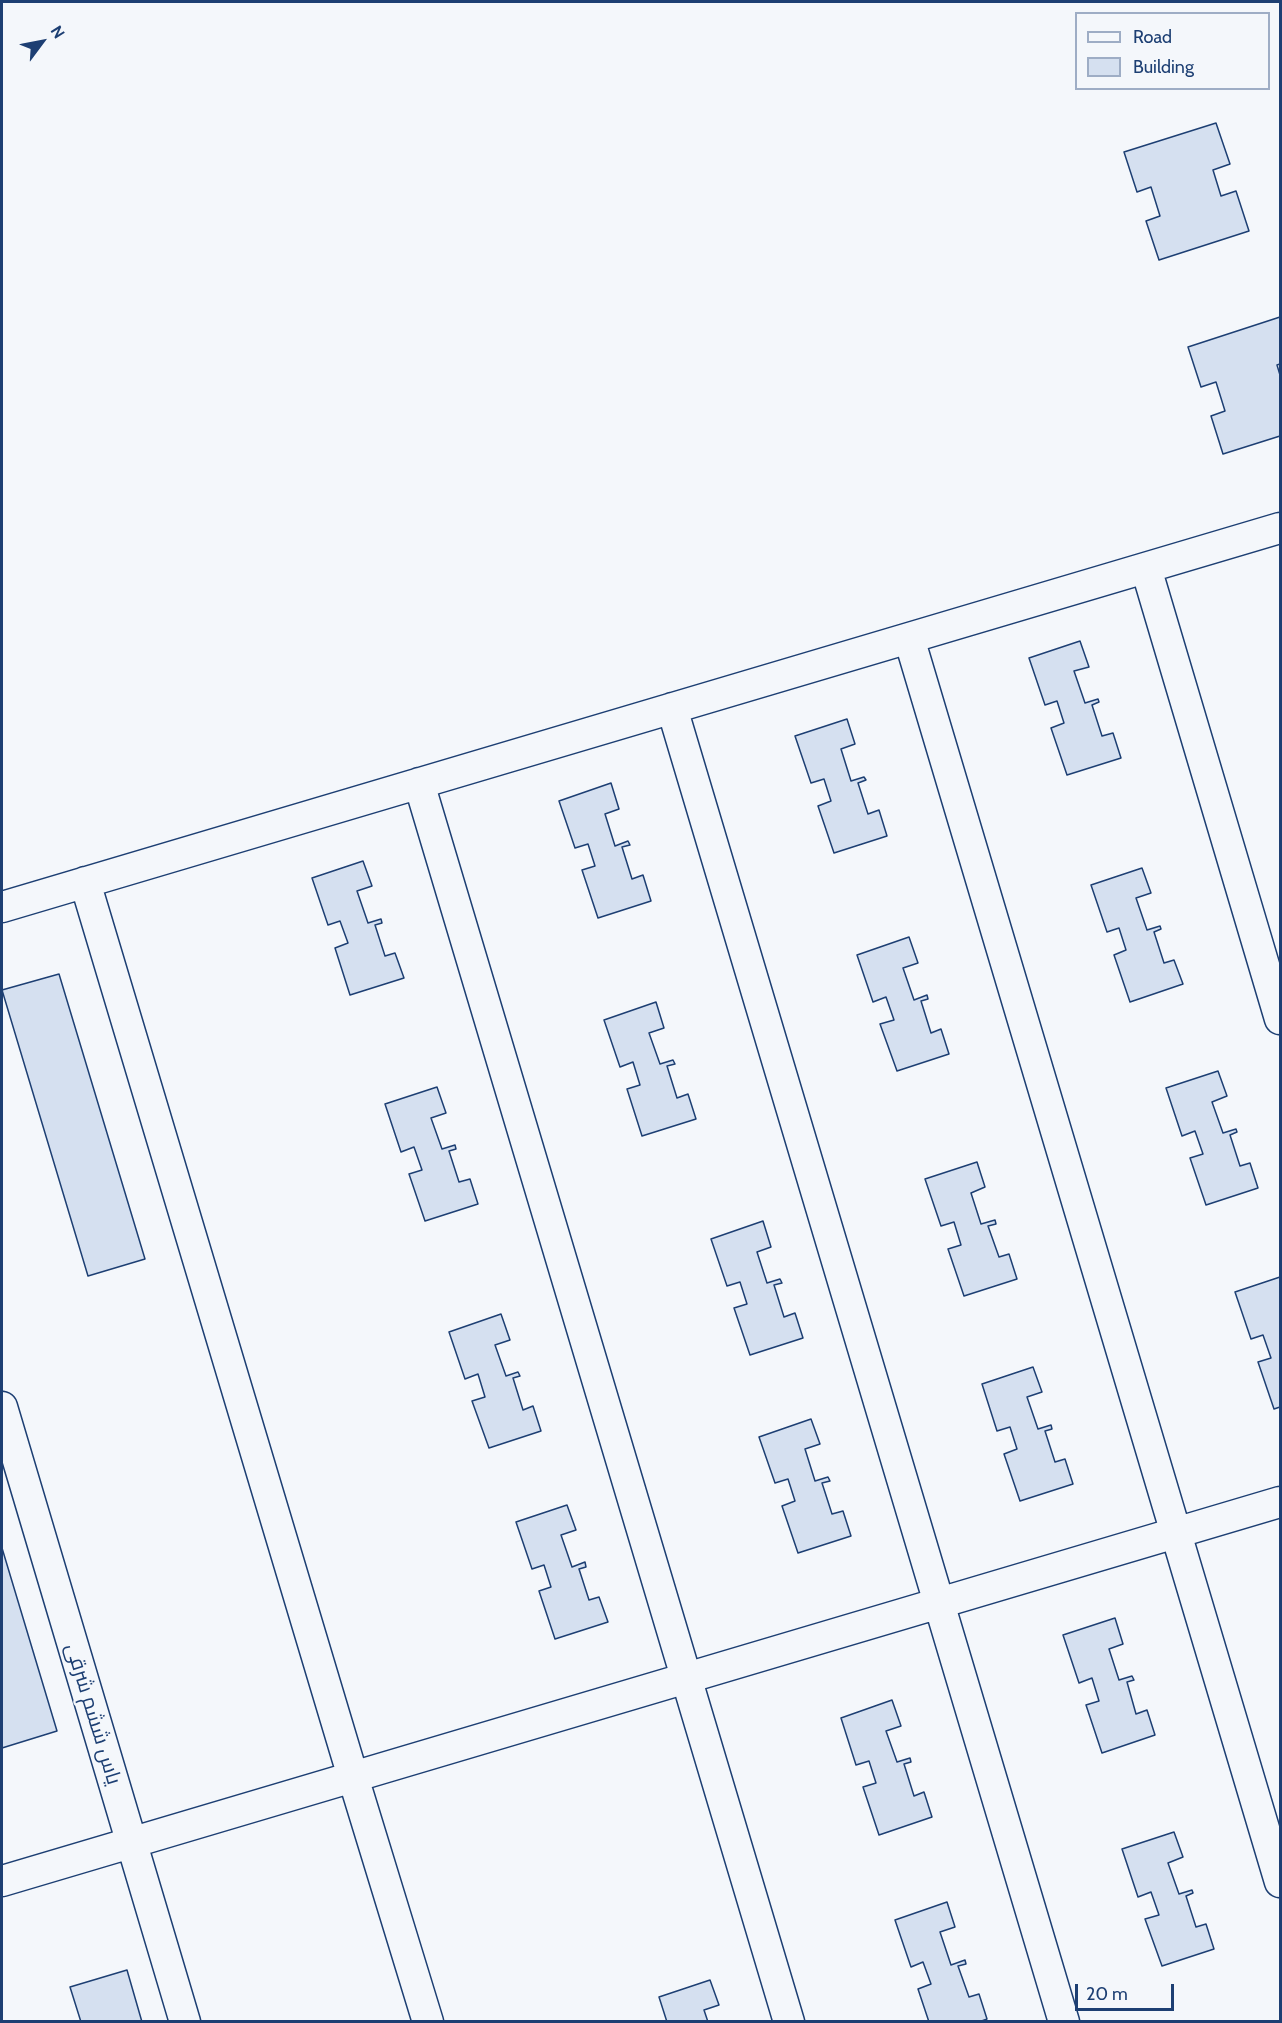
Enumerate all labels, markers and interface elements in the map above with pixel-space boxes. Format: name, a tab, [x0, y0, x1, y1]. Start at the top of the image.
north arrow	[12, 12, 72, 72]
legend	[1075, 12, 1270, 90]
text: N	[47, 22, 69, 42]
text: Road	[1133, 26, 1172, 48]
text: Building	[1133, 56, 1194, 78]
street label: یاس ششم شرقی	[60, 1640, 126, 1788]
scale bar	[1078, 1972, 1177, 2010]
text: 20 m	[1086, 1983, 1128, 2005]

